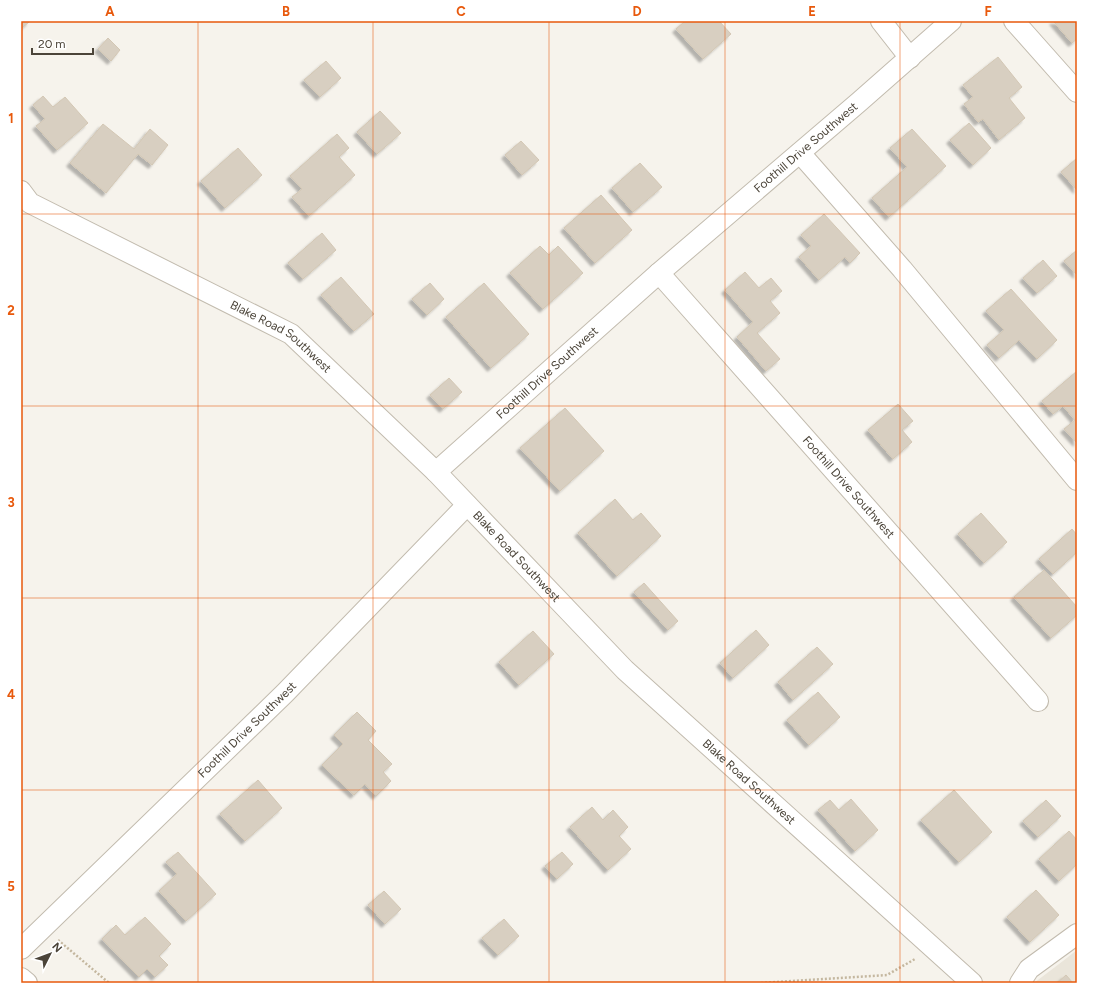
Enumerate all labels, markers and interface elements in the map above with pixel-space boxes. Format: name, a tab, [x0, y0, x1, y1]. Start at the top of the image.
text: A	[105, 4, 115, 19]
text: B	[282, 4, 290, 19]
text: C	[456, 4, 466, 19]
text: D	[632, 4, 642, 19]
text: E	[808, 4, 816, 19]
text: F	[984, 4, 992, 19]
scale bar	[32, 30, 93, 56]
text: 20 m	[38, 37, 66, 51]
street label: Foothill Drive Southwest	[751, 99, 861, 196]
text: 1	[8, 111, 14, 126]
street label: Blake Road Southwest	[228, 298, 335, 376]
text: 2	[7, 303, 15, 318]
street label: Foothill Drive Southwest	[493, 323, 601, 422]
street label: Foothill Drive Southwest	[800, 433, 898, 541]
text: 3	[7, 495, 15, 510]
street label: Blake Road Southwest	[470, 508, 564, 605]
street label: Foothill Drive Southwest	[195, 678, 299, 781]
text: 4	[7, 687, 15, 702]
street label: Blake Road Southwest	[700, 736, 799, 828]
text: 5	[7, 879, 15, 894]
north arrow	[30, 934, 70, 974]
text: N	[49, 940, 65, 955]

